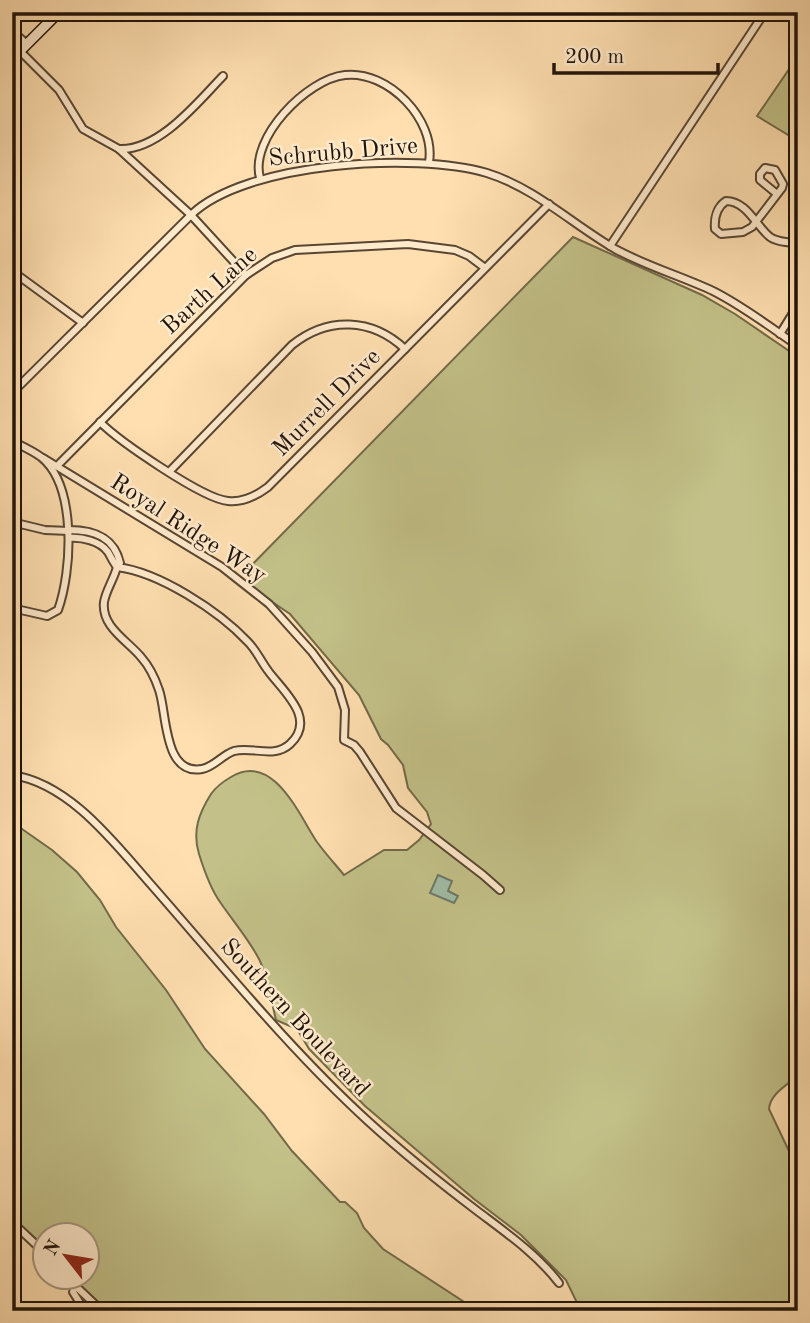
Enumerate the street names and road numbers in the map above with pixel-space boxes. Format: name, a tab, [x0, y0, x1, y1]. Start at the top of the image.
street label: Schrubb Drive	[267, 135, 419, 171]
street label: Barth Lane	[158, 243, 262, 340]
street label: Murrell Drive	[269, 345, 386, 462]
street label: Royal Ridge Way	[106, 470, 271, 589]
street label: Southern Boulevard	[215, 935, 374, 1102]

